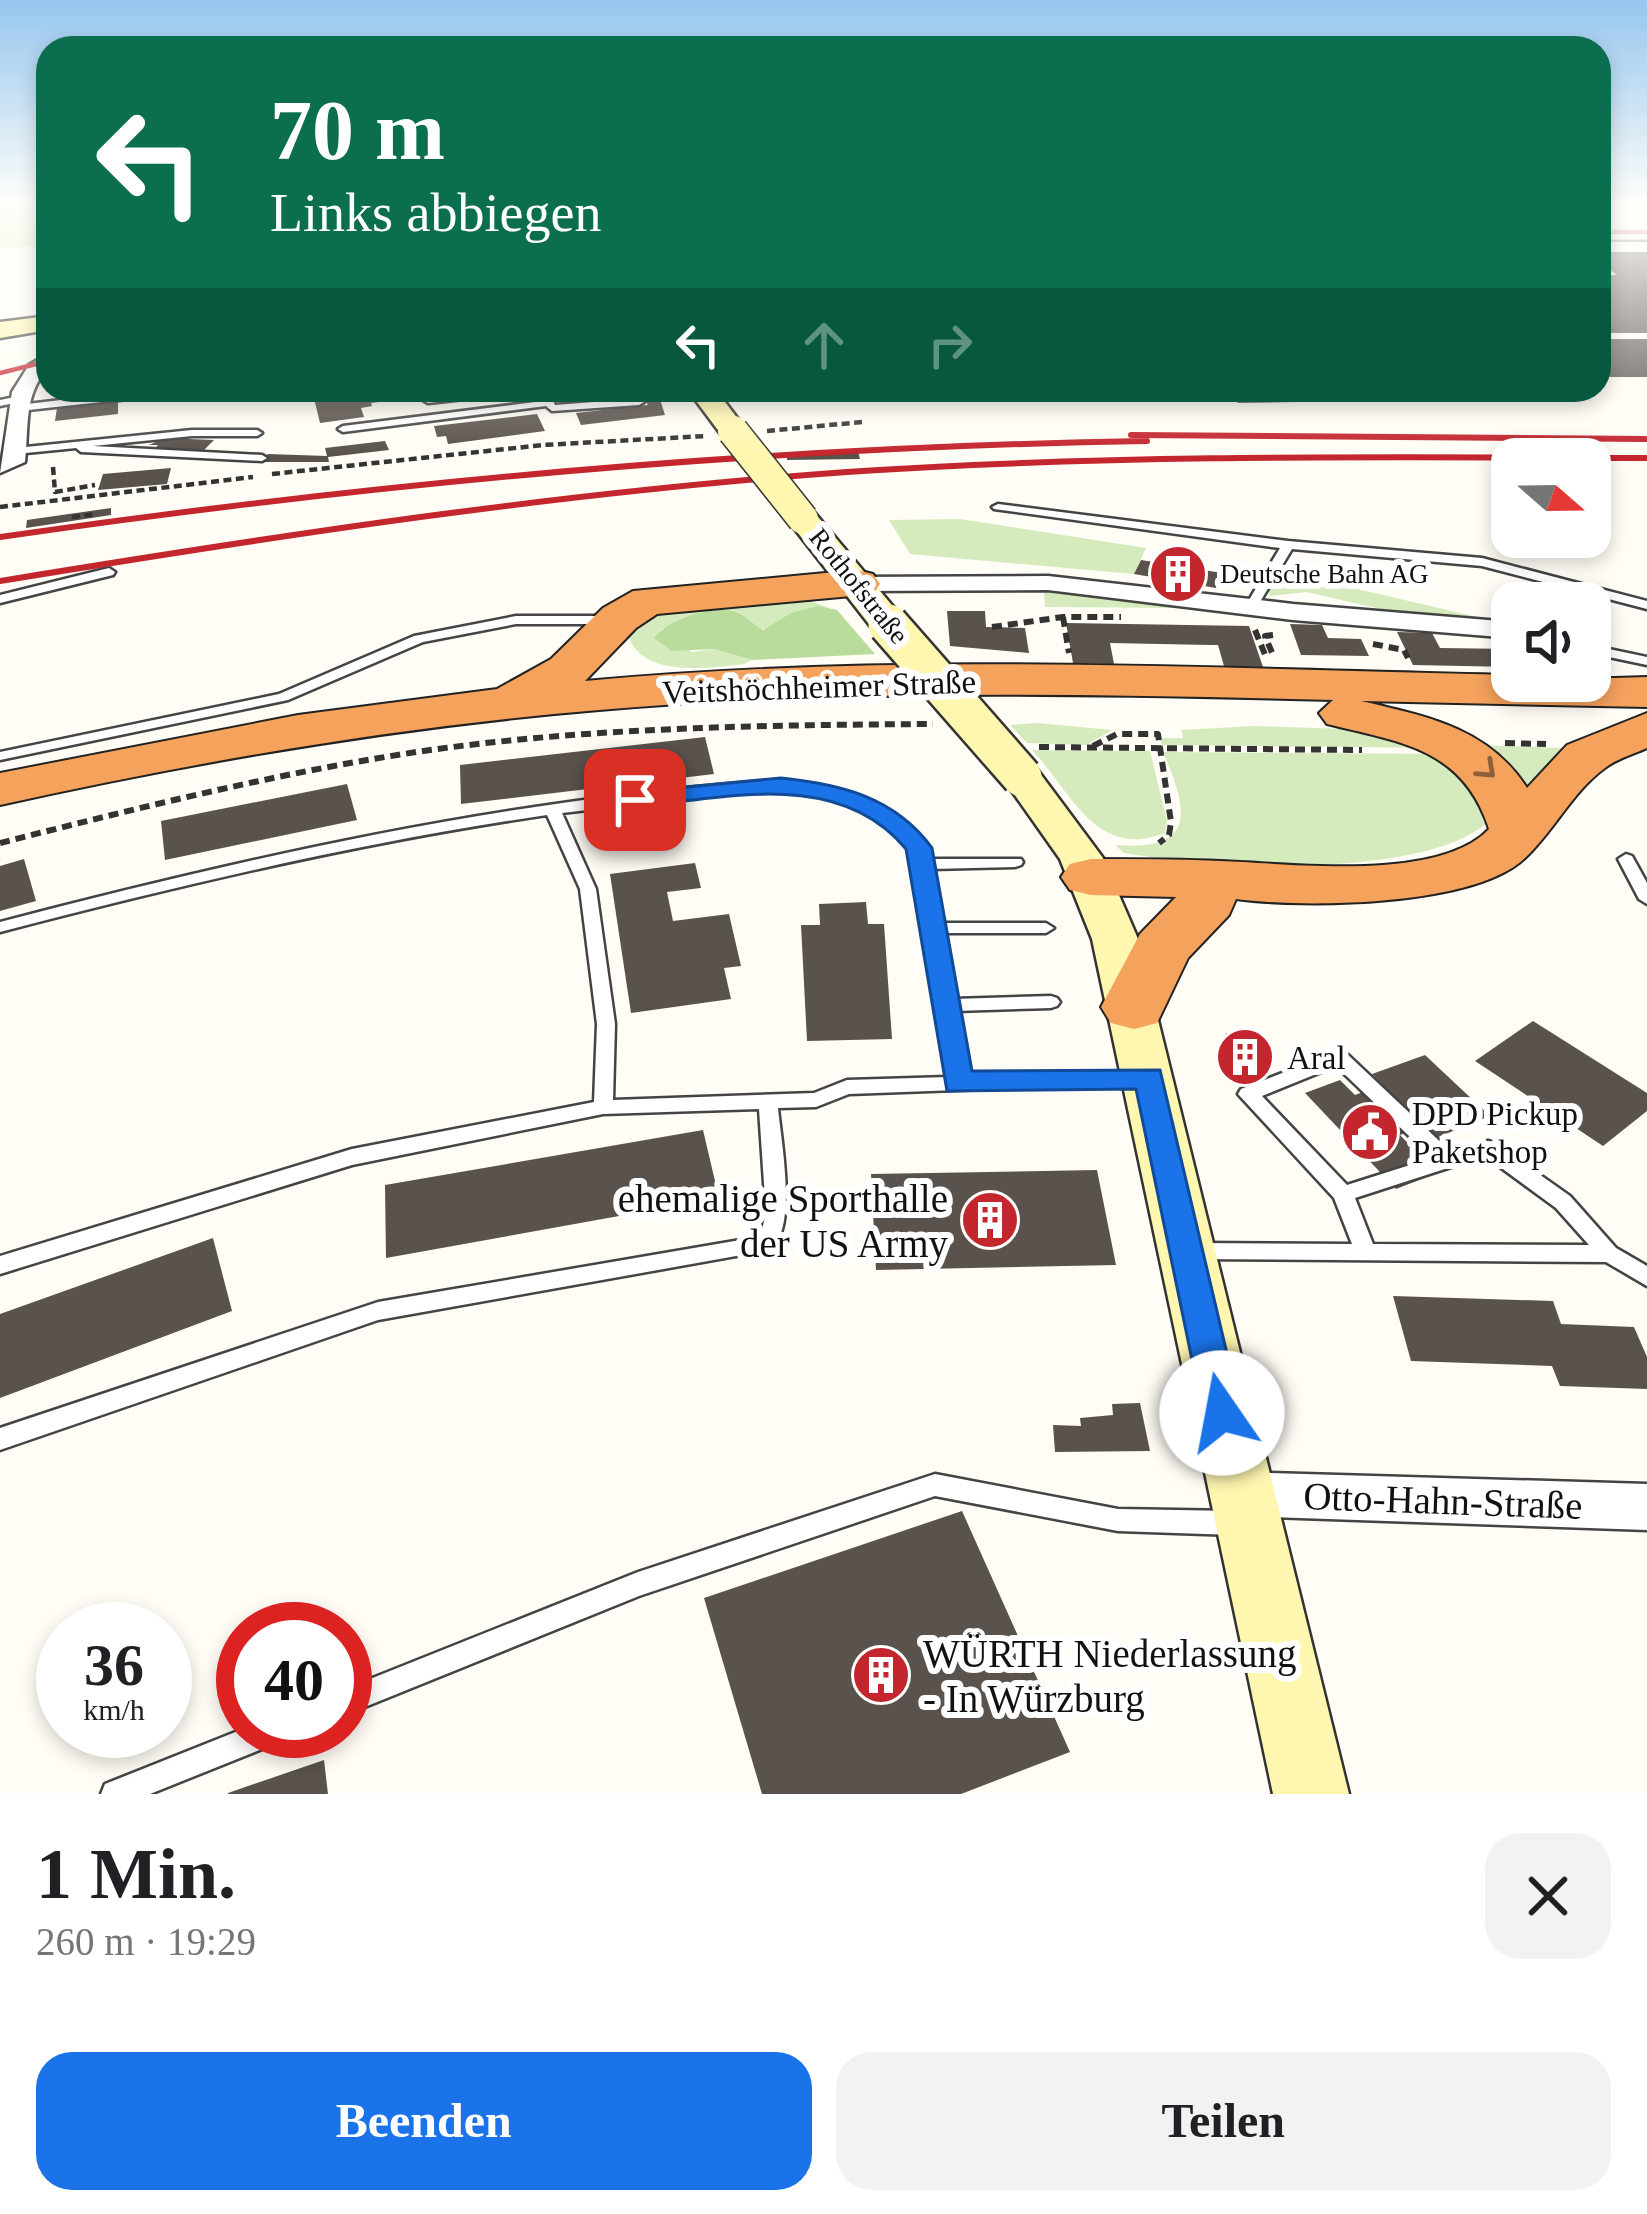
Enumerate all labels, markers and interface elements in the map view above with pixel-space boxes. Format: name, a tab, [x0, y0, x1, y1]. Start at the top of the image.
icon: left	[72, 84, 228, 240]
text: 70 m	[270, 84, 445, 177]
text: Links abbiegen	[270, 183, 601, 243]
icon: left	[665, 312, 731, 378]
icon: ahead	[791, 312, 857, 378]
icon: right	[917, 312, 983, 378]
north arrow	[1491, 438, 1611, 558]
map controls	[1491, 438, 1611, 702]
street label: Rothofstraße	[803, 522, 915, 650]
building icon: Deutsche Bahn AG	[1147, 543, 1209, 605]
place label: Deutsche Bahn AG	[1220, 559, 1428, 589]
button: sound	[1491, 582, 1611, 702]
street label: Veitshöchheimer Straße	[661, 664, 977, 710]
pin	[584, 749, 686, 851]
one-way arrow	[1473, 756, 1494, 777]
icon: arrive	[602, 767, 668, 833]
building icon: Aral	[1214, 1026, 1276, 1088]
place label: Aral	[1287, 1040, 1346, 1076]
place label: DPD Pickup Paketshop	[1412, 1096, 1578, 1170]
public building icon: DPD Pickup Paketshop	[1339, 1101, 1401, 1163]
place label: ehemalige Sporthalle der US Army	[618, 1177, 948, 1266]
building icon: ehemalige Sporthalle der US Army	[959, 1189, 1021, 1251]
position arrow	[1159, 1350, 1285, 1476]
street label: Otto-Hahn-Straße	[1303, 1474, 1583, 1527]
speed limit sign: 40	[216, 1602, 372, 1758]
text: 36	[84, 1632, 144, 1698]
place label: WÜRTH Niederlassung - In Würzburg	[923, 1632, 1297, 1721]
building icon: WÜRTH Niederlassung - In Würzburg	[850, 1644, 912, 1706]
text: km/h	[83, 1693, 145, 1726]
button: close	[1485, 1833, 1611, 1959]
text: 1 Min.	[36, 1834, 236, 1914]
text: 260 m · 19:29	[36, 1920, 256, 1963]
button: Beenden	[36, 2052, 812, 2190]
button: Teilen	[836, 2052, 1611, 2190]

